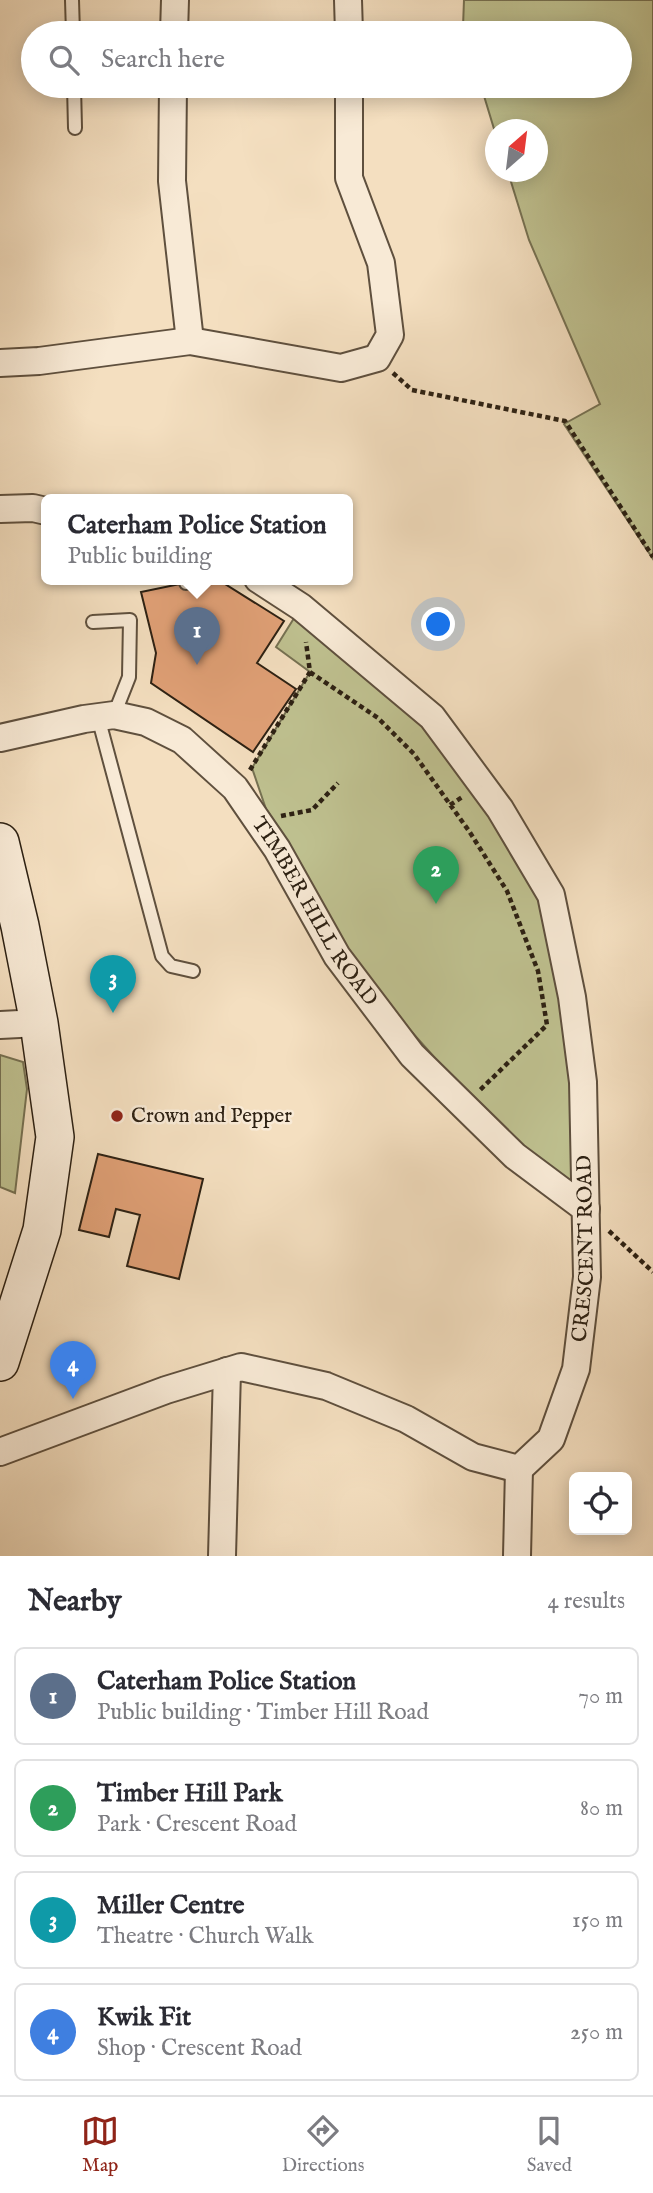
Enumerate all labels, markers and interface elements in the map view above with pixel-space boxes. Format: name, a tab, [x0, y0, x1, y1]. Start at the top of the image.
search box	[21, 21, 632, 98]
icon: search	[45, 41, 83, 79]
text: Search here	[101, 43, 225, 76]
north arrow	[485, 119, 548, 182]
popup	[41, 494, 353, 585]
text: Caterham Police Station	[67, 509, 327, 542]
text: Public building	[67, 542, 212, 571]
pin: 1	[174, 607, 220, 665]
your location	[421, 607, 455, 641]
street label: TIMBER HILL ROAD	[245, 812, 384, 1012]
pin: 2	[413, 846, 459, 904]
pin: 3	[90, 955, 136, 1013]
place label: Crown and Pepper	[131, 1103, 292, 1130]
marker: Crown and Pepper	[109, 1108, 125, 1124]
street label: CRESCENT ROAD	[566, 1155, 601, 1344]
pin: 4	[50, 1341, 96, 1399]
map controls	[569, 1472, 632, 1535]
button: locate	[569, 1472, 632, 1535]
text: Nearby	[28, 1583, 121, 1621]
text: 4 results	[547, 1587, 625, 1616]
text: Caterham Police Station	[97, 1665, 356, 1698]
text: 1	[49, 1682, 57, 1711]
text: 70 m	[578, 1682, 623, 1711]
text: Public building · Timber Hill Road	[97, 1698, 429, 1727]
text: Timber Hill Park	[97, 1777, 283, 1810]
text: 2	[48, 1794, 58, 1823]
text: 80 m	[580, 1794, 623, 1823]
text: Park · Crescent Road	[97, 1810, 297, 1839]
text: Miller Centre	[97, 1889, 244, 1922]
text: 3	[49, 1906, 57, 1935]
text: 150 m	[572, 1906, 623, 1935]
text: Theatre · Church Walk	[97, 1922, 314, 1951]
text: Kwik Fit	[97, 2001, 191, 2034]
text: 4	[47, 2018, 59, 2047]
text: 250 m	[570, 2018, 623, 2047]
text: Shop · Crescent Road	[97, 2034, 302, 2063]
tab: Map	[81, 2112, 119, 2178]
tab: Directions	[282, 2112, 364, 2178]
tab: Saved	[527, 2112, 572, 2178]

